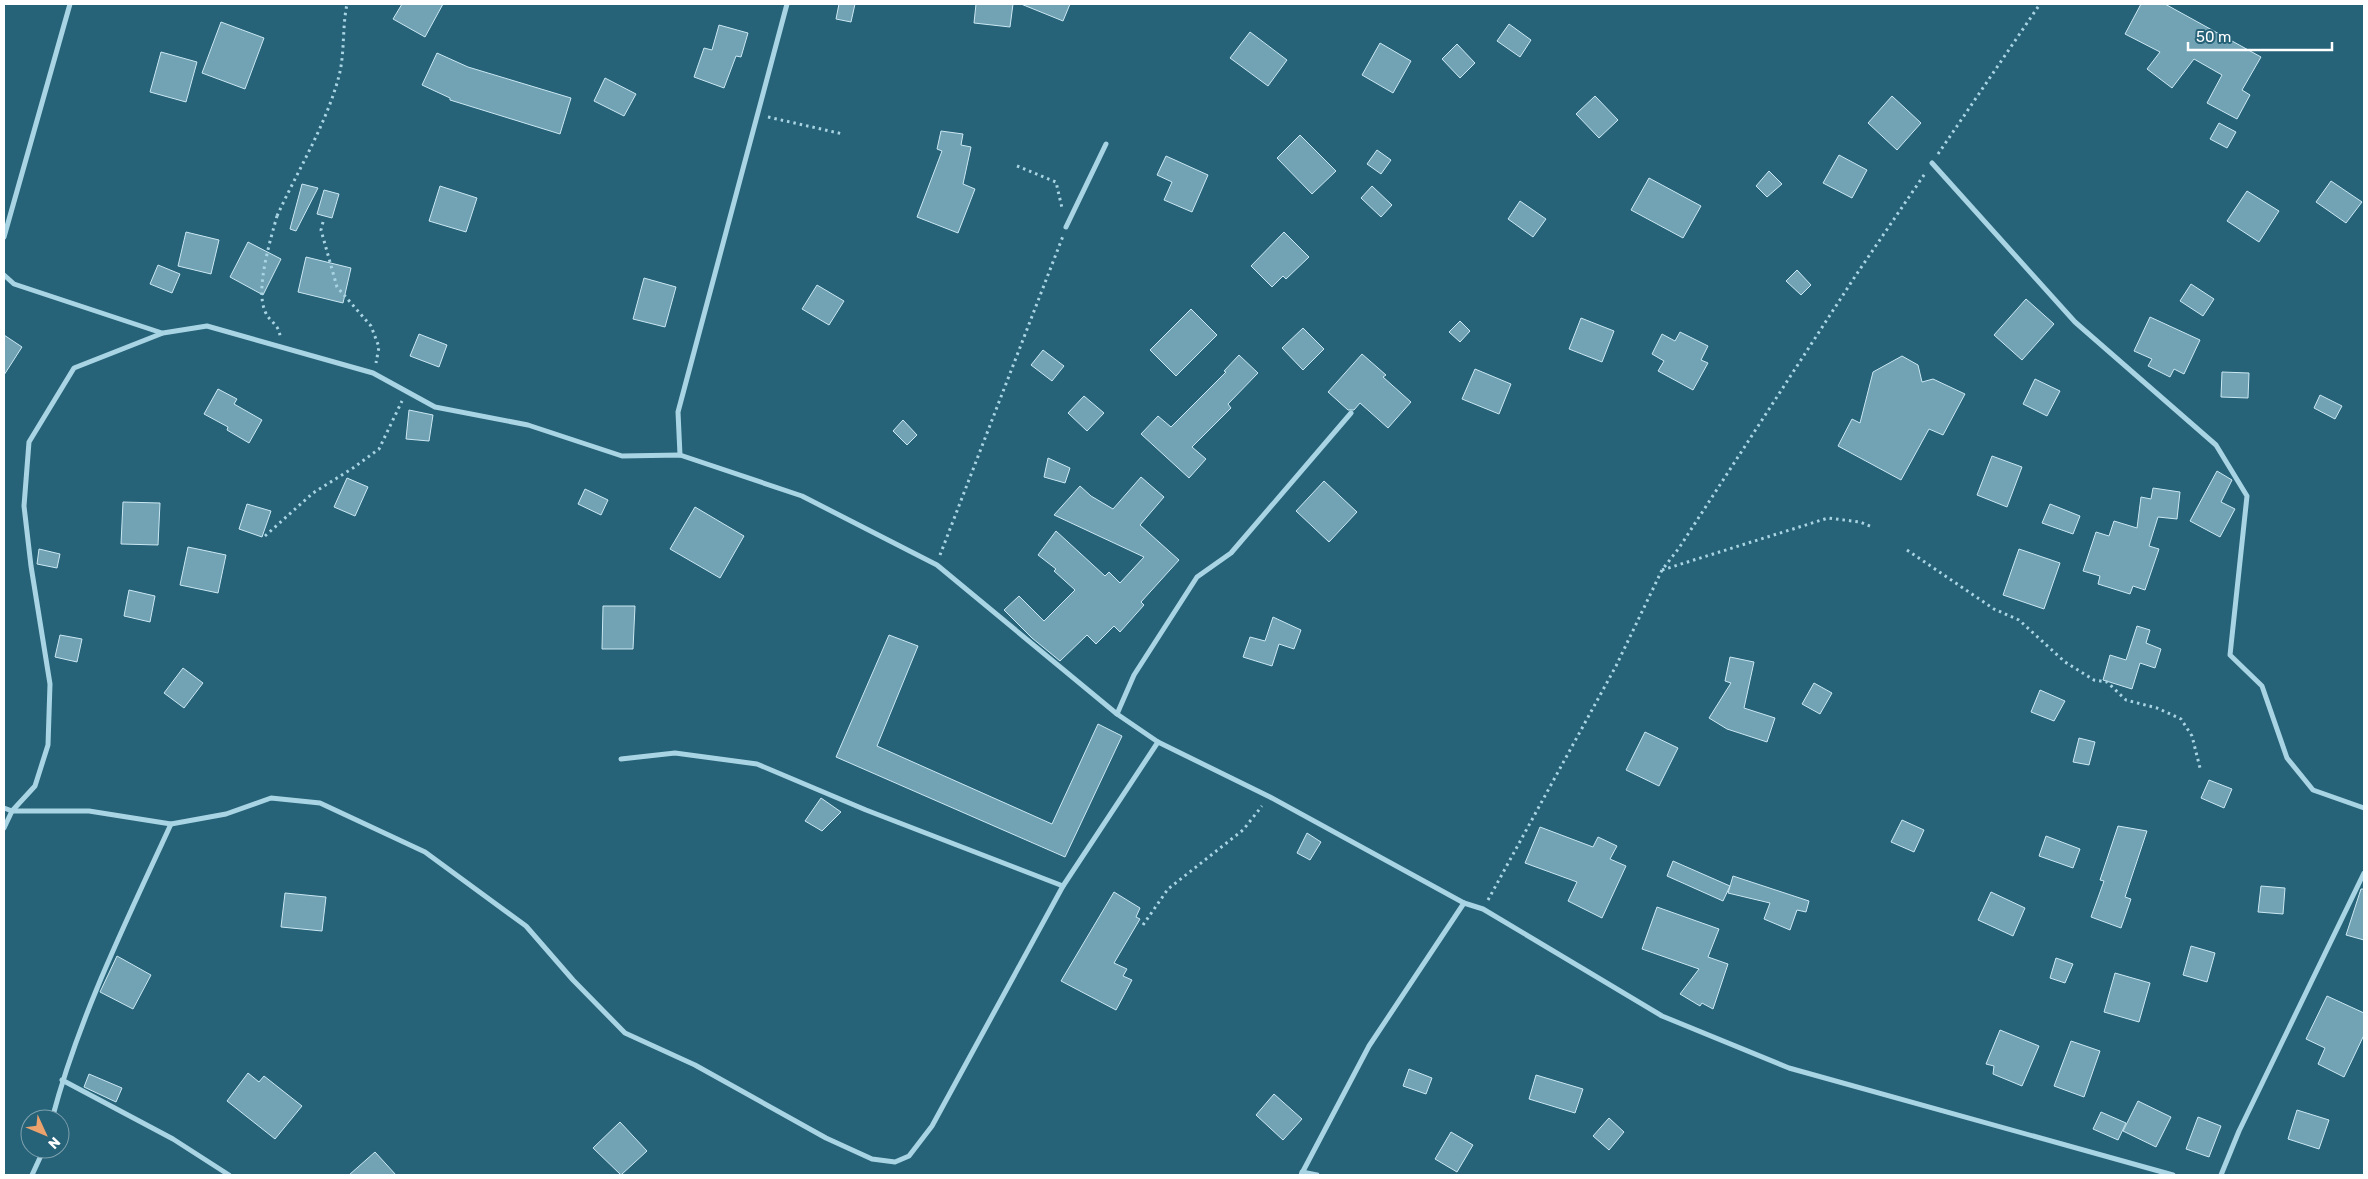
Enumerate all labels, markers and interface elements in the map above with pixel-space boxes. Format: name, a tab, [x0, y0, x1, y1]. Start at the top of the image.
scale bar	[2188, 20, 2332, 52]
text: 50 m	[2196, 28, 2231, 46]
north arrow	[20, 1109, 70, 1159]
text: N	[44, 1133, 64, 1152]

